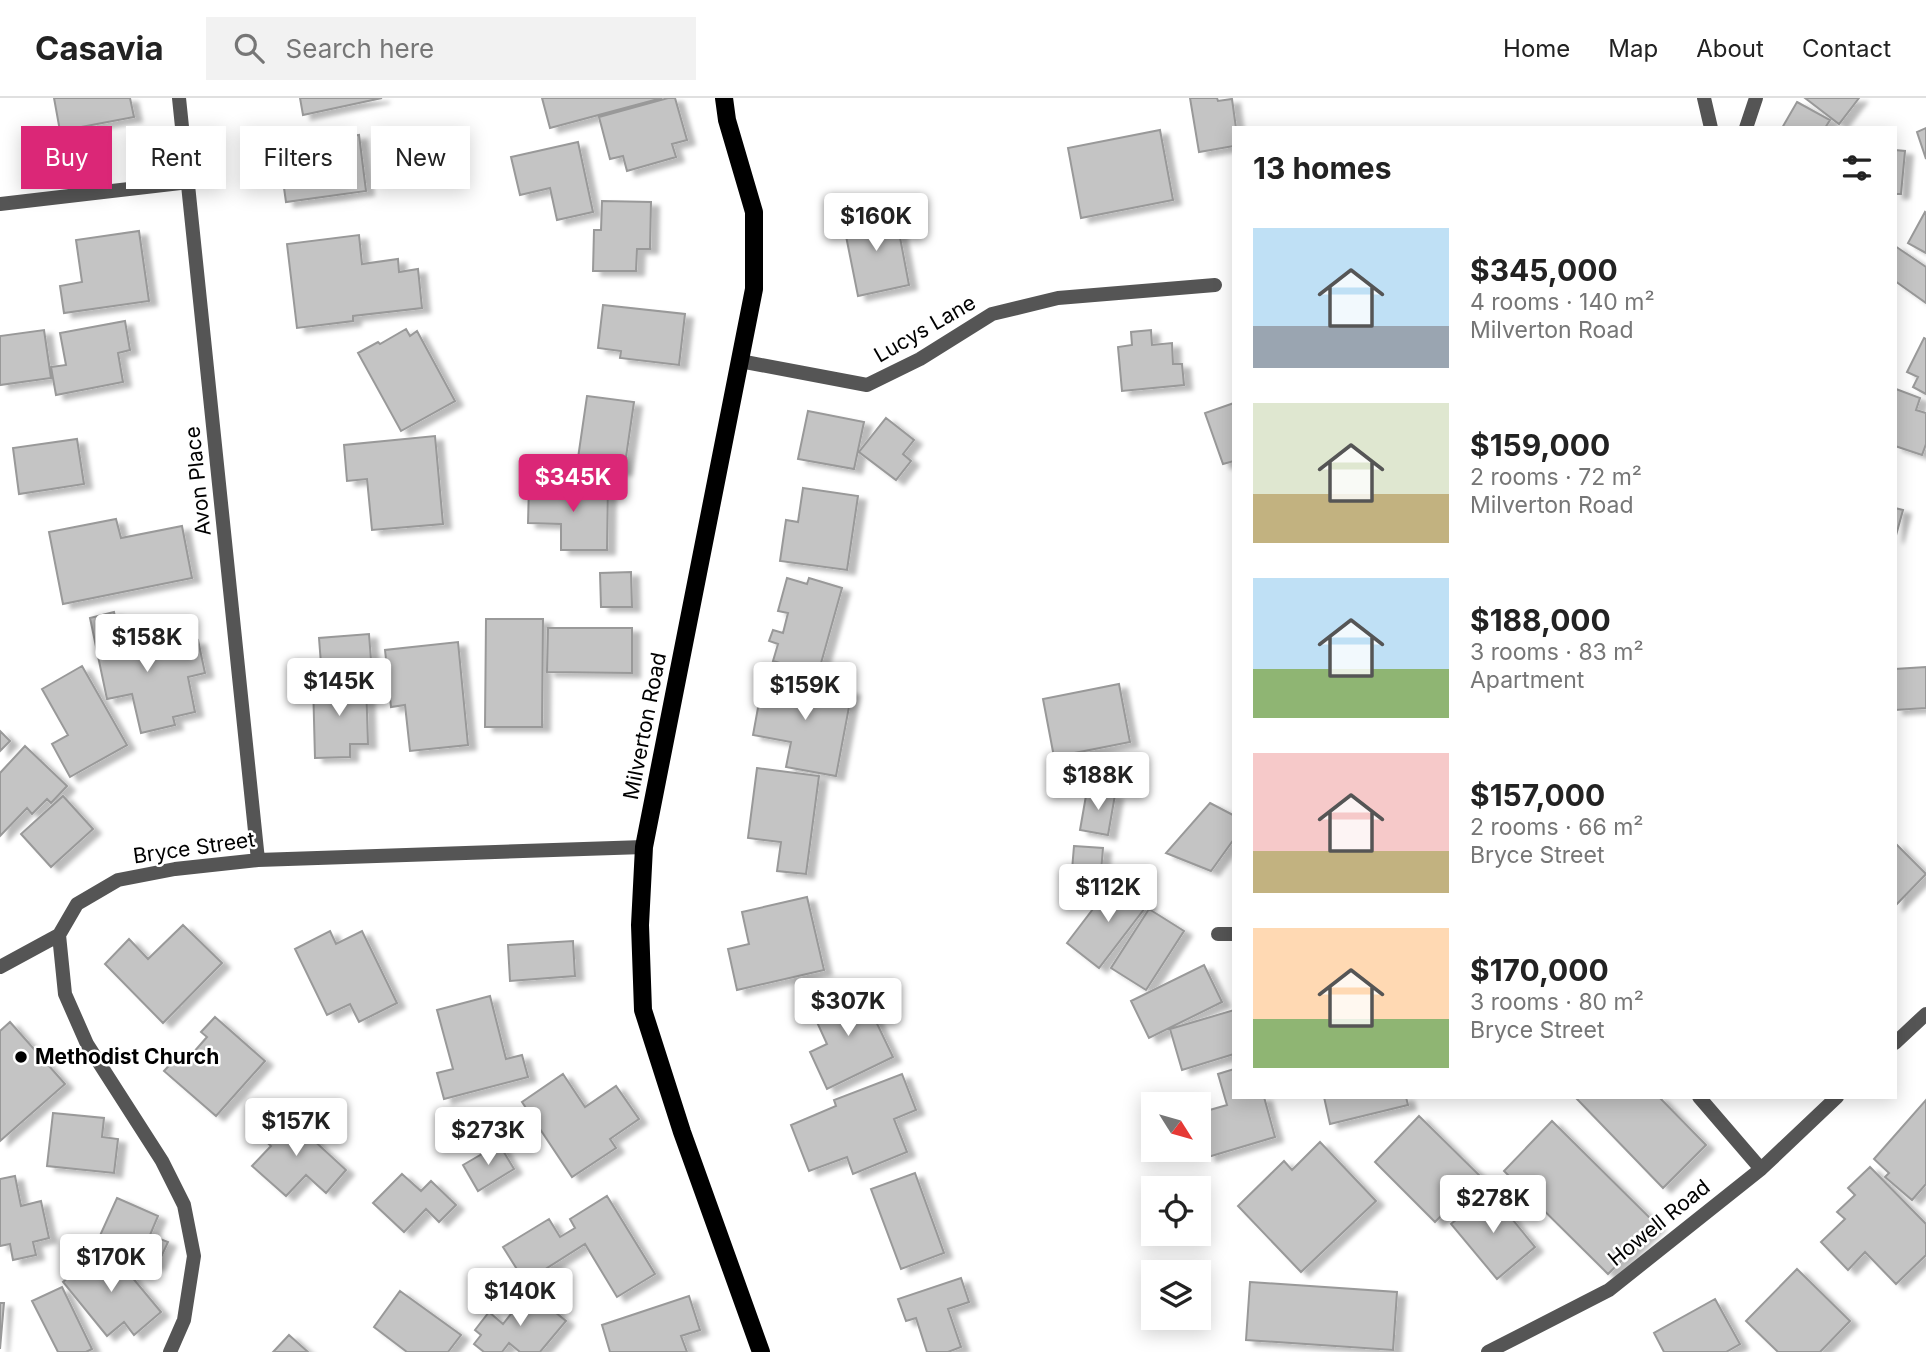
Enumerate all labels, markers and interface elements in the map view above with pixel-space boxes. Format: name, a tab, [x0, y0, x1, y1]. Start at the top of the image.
search box	[206, 17, 696, 80]
text: Casavia	[35, 28, 164, 68]
icon: search	[230, 29, 268, 67]
text: Search here	[286, 33, 434, 64]
text: Home	[1503, 34, 1570, 63]
text: Map	[1608, 34, 1658, 63]
text: About	[1696, 34, 1764, 63]
text: Contact	[1802, 34, 1891, 63]
chip: Buy	[21, 126, 112, 189]
chip: Rent	[126, 126, 226, 189]
chip: Filters	[240, 126, 357, 189]
chip: New	[371, 126, 470, 189]
icon: filters	[1838, 149, 1876, 187]
text: 13 homes	[1253, 150, 1392, 186]
pin: $160K	[827, 194, 925, 253]
text: $160K	[840, 202, 912, 230]
text: $345,000	[1470, 252, 1618, 288]
icon: home	[1309, 256, 1393, 340]
text: 4 rooms · 140 m²	[1470, 288, 1655, 316]
street label: Lucys Lane	[870, 289, 980, 368]
text: Milverton Road	[1470, 316, 1634, 344]
street label: Avon Place	[179, 425, 216, 537]
text: $159,000	[1470, 427, 1610, 463]
icon: home	[1309, 431, 1393, 515]
pin: $345K	[524, 454, 622, 514]
text: $345K	[535, 463, 611, 491]
text: 2 rooms · 72 m²	[1470, 463, 1642, 491]
text: Milverton Road	[1470, 491, 1634, 519]
text: $188,000	[1470, 602, 1611, 638]
icon: home	[1309, 606, 1393, 690]
pin: $158K	[98, 614, 196, 674]
text: $158K	[111, 623, 183, 651]
text: 3 rooms · 83 m²	[1470, 638, 1644, 666]
street label: Milverton Road	[618, 650, 671, 802]
pin: $145K	[290, 658, 388, 718]
pin: $159K	[756, 662, 854, 722]
text: Apartment	[1470, 666, 1584, 694]
text: $145K	[303, 667, 375, 695]
text: $159K	[769, 671, 841, 699]
pin: $188K	[1049, 752, 1147, 812]
text: $188K	[1062, 761, 1134, 789]
text: $157,000	[1470, 777, 1605, 813]
icon: home	[1309, 781, 1393, 865]
text: 2 rooms · 66 m²	[1470, 813, 1644, 841]
street label: Bryce Street	[131, 827, 257, 868]
text: Bryce Street	[1470, 841, 1604, 869]
pin: $112K	[1059, 864, 1157, 924]
text: $112K	[1075, 873, 1141, 901]
text: $170,000	[1470, 952, 1609, 988]
icon: home	[1309, 956, 1393, 1040]
pin: $307K	[799, 978, 897, 1038]
text: $307K	[811, 987, 885, 1015]
text: 3 rooms · 80 m²	[1470, 988, 1644, 1016]
text: Bryce Street	[1470, 1016, 1604, 1044]
place label: Methodist Church	[35, 1044, 219, 1069]
marker: Methodist Church	[13, 1049, 29, 1065]
north arrow	[1141, 1092, 1211, 1162]
map controls	[1141, 1092, 1211, 1330]
pin: $157K	[247, 1098, 345, 1158]
text: $157K	[261, 1107, 331, 1135]
pin: $273K	[439, 1108, 537, 1167]
text: $273K	[451, 1116, 525, 1144]
street label: Howell Road	[1603, 1174, 1715, 1271]
button: locate	[1141, 1176, 1211, 1246]
pin: $278K	[1444, 1176, 1542, 1235]
text: $278K	[1456, 1184, 1530, 1212]
pin: $170K	[62, 1234, 160, 1294]
text: $170K	[76, 1243, 146, 1271]
button: layers	[1141, 1260, 1211, 1330]
pin: $140K	[471, 1268, 569, 1328]
text: $140K	[484, 1277, 556, 1305]

